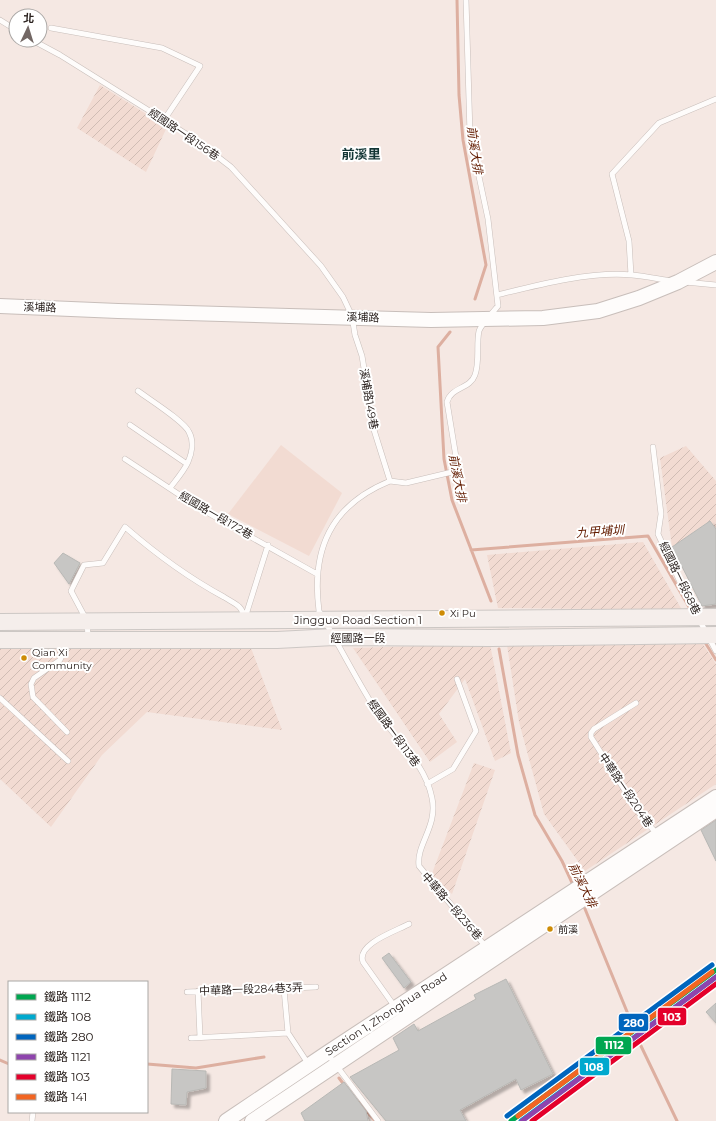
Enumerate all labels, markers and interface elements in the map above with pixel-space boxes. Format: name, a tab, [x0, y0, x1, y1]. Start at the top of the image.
north arrow	[8, 8, 48, 48]
text: 北	[23, 11, 35, 25]
street label: 經國路一段156巷	[146, 105, 222, 163]
water label: 前溪大排	[464, 125, 486, 177]
district label: 前溪里	[341, 146, 381, 162]
street label: 溪埔路	[23, 299, 57, 315]
street label: 溪埔路	[346, 309, 380, 325]
street label: 溪埔路149巷	[357, 367, 381, 431]
water label: 前溪大排	[446, 453, 470, 505]
street label: 經國路一段172巷	[177, 488, 255, 542]
water label: 九甲埔圳	[576, 522, 626, 540]
street label: 經國路一段68巷	[656, 539, 704, 617]
place label: Xi Pu	[450, 607, 476, 620]
marker: Xi Pu	[437, 608, 447, 618]
street label: Jingguo Road Section 1	[293, 613, 422, 627]
street label: 經國路一段	[331, 631, 386, 645]
place label: Qian Xi Community	[32, 646, 92, 672]
marker: Qian Xi Community	[19, 653, 29, 663]
street label: 經國路一段113巷	[365, 696, 423, 770]
street label: 中華路一段204巷	[596, 750, 656, 830]
water label: 前溪大排	[566, 860, 601, 912]
street label: 中華路一段236巷	[419, 869, 485, 943]
place label: 前溪	[558, 923, 578, 936]
marker: 前溪	[545, 924, 555, 934]
street label: Section 1, Zhonghua Road	[322, 969, 450, 1059]
street label: 中華路一段284巷3弄	[199, 980, 303, 998]
legend	[8, 981, 148, 1113]
text: 鐵路 1112	[44, 989, 91, 1004]
line badge: 103	[657, 1007, 687, 1026]
text: 鐵路 108	[44, 1009, 91, 1024]
text: 103	[663, 1010, 682, 1024]
line badge: 280	[618, 1013, 649, 1032]
text: 280	[623, 1016, 645, 1030]
text: 鐵路 280	[44, 1029, 94, 1044]
line badge: 1112	[595, 1036, 632, 1055]
text: 1112	[604, 1038, 624, 1052]
text: 鐵路 1121	[44, 1049, 91, 1064]
line badge: 108	[579, 1057, 610, 1076]
text: 108	[584, 1060, 604, 1074]
text: 鐵路 103	[44, 1069, 90, 1084]
text: 鐵路 141	[44, 1089, 87, 1104]

